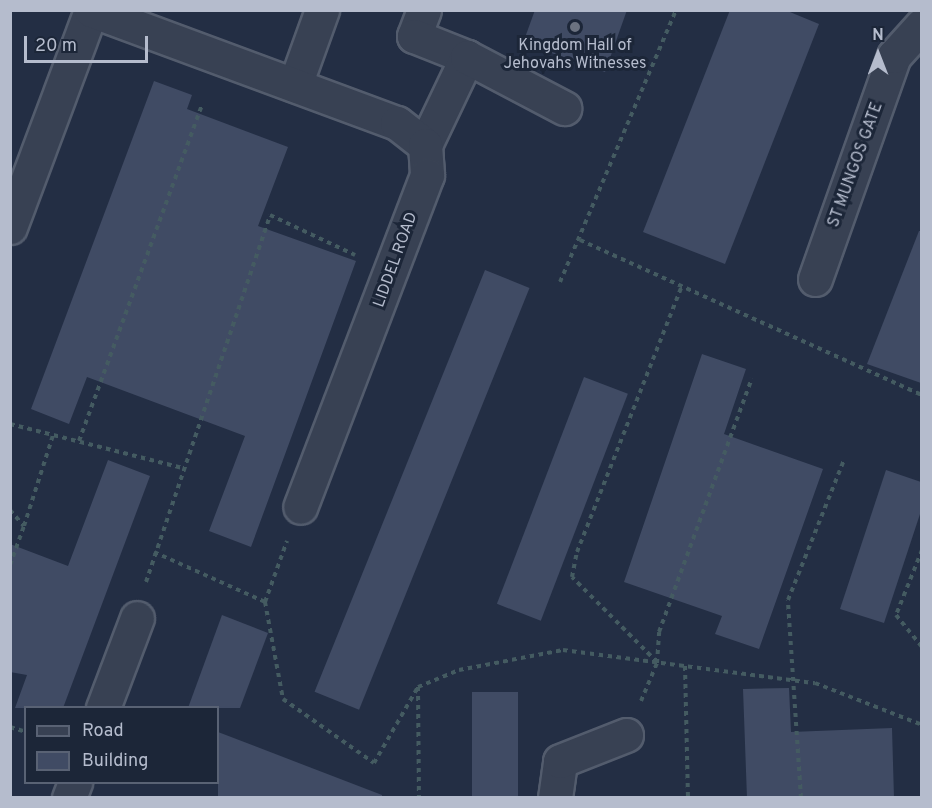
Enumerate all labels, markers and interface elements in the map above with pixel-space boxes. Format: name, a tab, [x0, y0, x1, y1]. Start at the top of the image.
marker: Kingdom Hall of Jehovahs Witnesses	[568, 20, 582, 34]
scale bar	[27, 24, 152, 62]
north arrow	[848, 24, 908, 84]
text: N	[872, 26, 884, 46]
text: 20 m	[35, 35, 77, 58]
place label: Kingdom Hall of Jehovahs Witnesses	[503, 36, 647, 74]
street label: ST MUNGOS GATE	[824, 100, 888, 230]
street label: LIDDEL ROAD	[370, 210, 422, 310]
legend	[24, 706, 219, 784]
text: Road	[82, 720, 124, 743]
text: Building	[82, 750, 148, 773]

